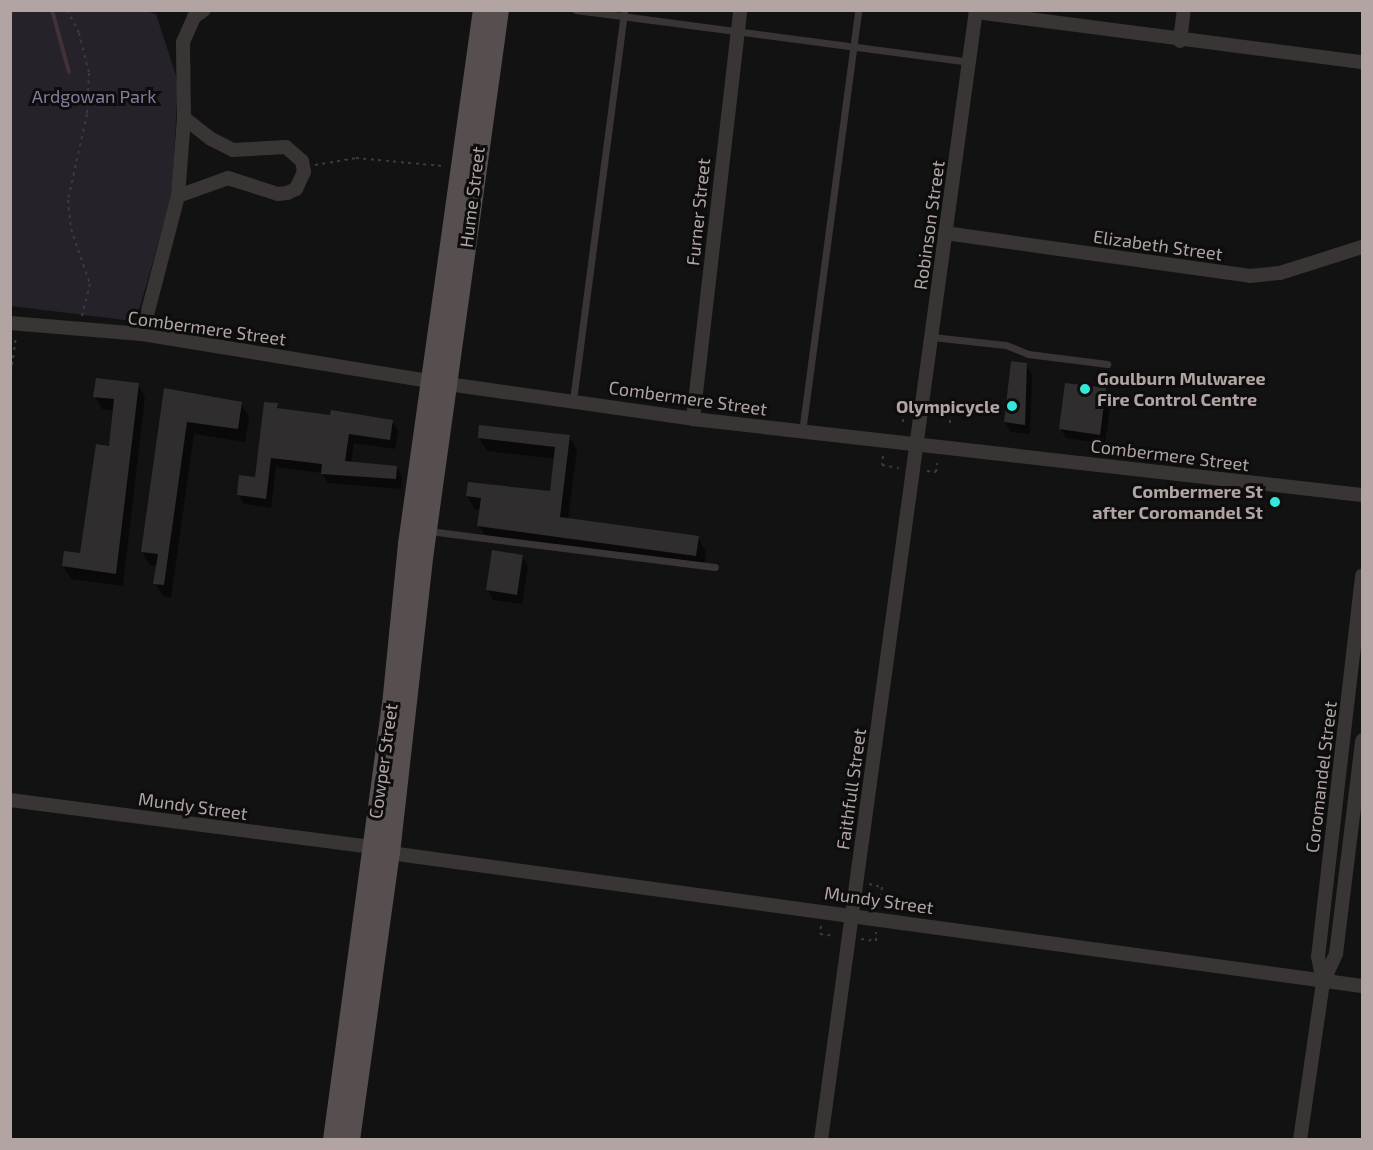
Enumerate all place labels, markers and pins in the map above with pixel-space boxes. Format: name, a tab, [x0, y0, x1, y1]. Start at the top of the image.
place label: Goulburn Mulwaree Fire Control Centre	[1097, 368, 1266, 410]
marker: Goulburn Mulwaree Fire Control Centre	[1078, 382, 1092, 396]
place label: Olympicycle	[896, 395, 1000, 417]
marker: Olympicycle	[1005, 399, 1019, 413]
place label: Combermere St after Coromandel St	[1092, 481, 1263, 524]
marker: Combermere St after Coromandel St	[1268, 495, 1282, 509]

